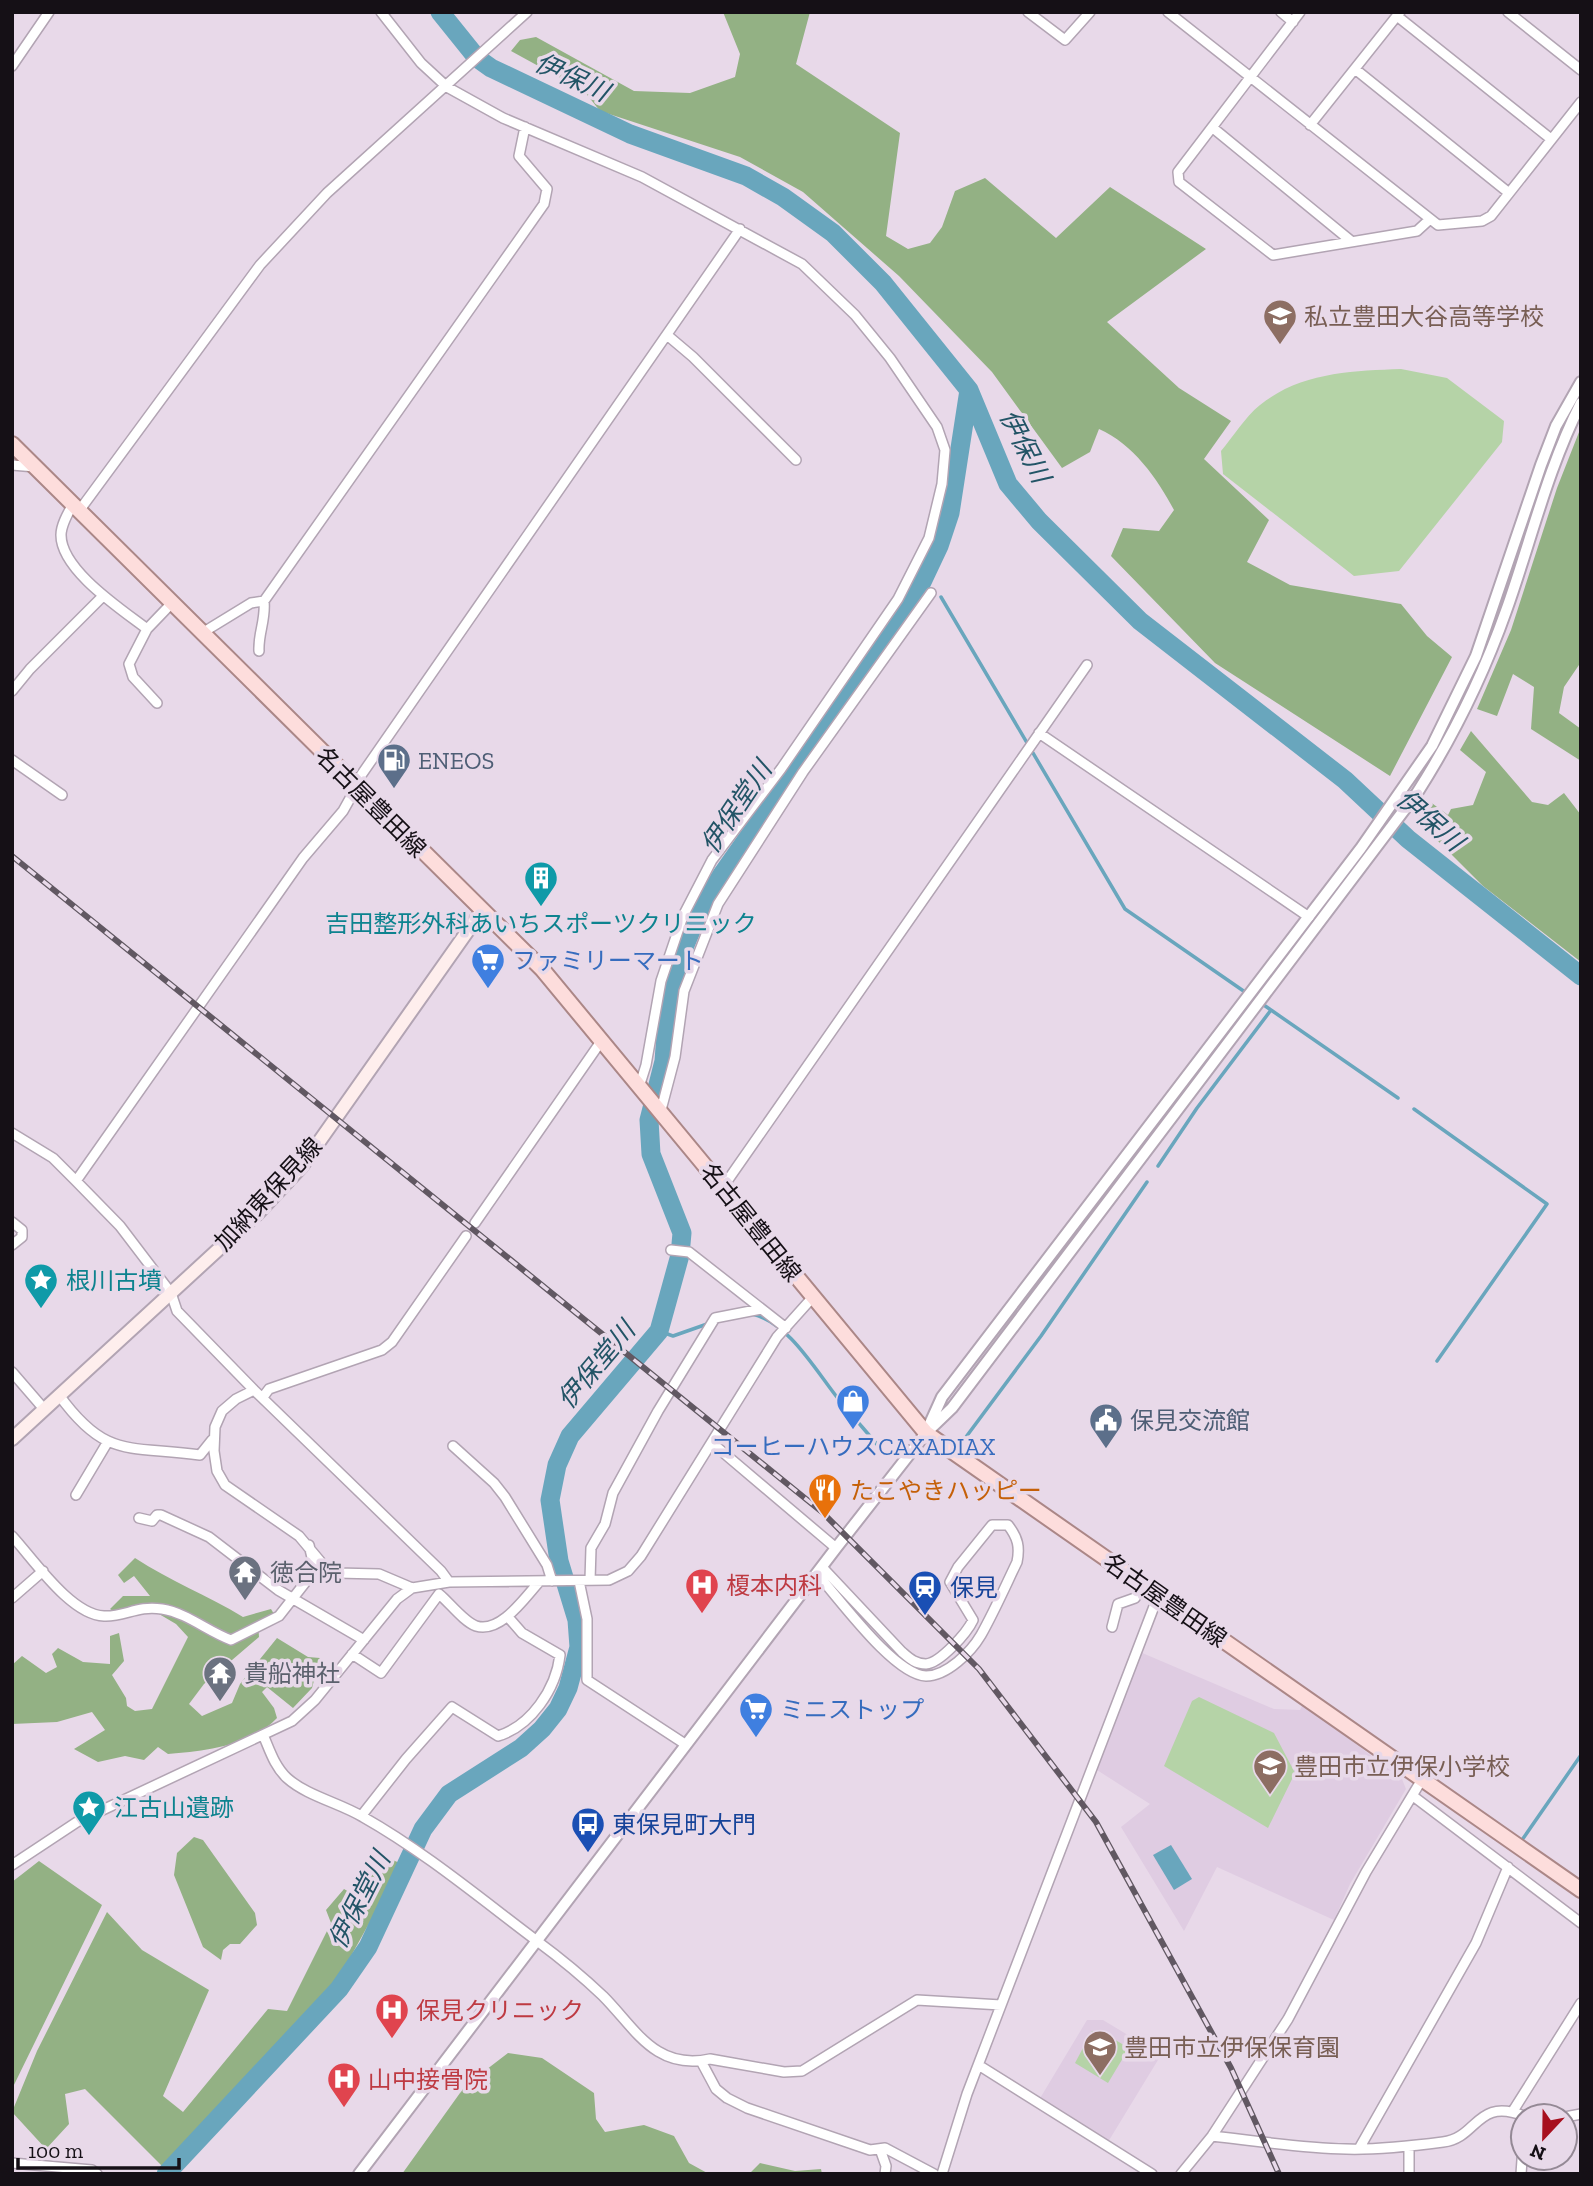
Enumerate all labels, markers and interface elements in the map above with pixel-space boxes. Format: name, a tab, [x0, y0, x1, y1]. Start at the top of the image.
water label: 伊保川	[530, 46, 617, 109]
school or university icon: 私立豊田大谷高等学校	[1261, 297, 1299, 346]
place label: 私立豊田大谷高等学校	[1304, 302, 1544, 331]
water label: 伊保川	[993, 404, 1058, 491]
street label: 名古屋豊田線	[310, 741, 432, 863]
fuel station icon: ENEOS	[375, 741, 413, 790]
place label: ENEOS	[418, 746, 494, 775]
water label: 伊保堂川	[694, 752, 780, 859]
water label: 伊保川	[1390, 782, 1472, 860]
building icon: 吉田整形外科あいちスポーツクリニック	[522, 859, 560, 908]
place label: 吉田整形外科あいちスポーツクリニック	[325, 909, 757, 938]
supermarket icon: ファミリーマート	[469, 941, 507, 990]
place label: ファミリーマート	[512, 946, 704, 975]
street label: 加納東保見線	[208, 1131, 328, 1257]
street label: 名古屋豊田線	[694, 1157, 808, 1287]
place icon: 根川古墳	[22, 1261, 60, 1310]
place label: 根川古墳	[66, 1266, 162, 1295]
water label: 伊保堂川	[550, 1313, 644, 1415]
shop icon: コーヒーハウスCAXADIAX	[834, 1382, 872, 1431]
public building icon: 保見交流館	[1087, 1401, 1125, 1450]
place label: 保見交流館	[1130, 1406, 1250, 1435]
place label: コーヒーハウスCAXADIAX	[711, 1432, 995, 1461]
restaurant icon: たこやきハッピー	[806, 1471, 844, 1520]
place label: たこやきハッピー	[850, 1476, 1042, 1505]
street label: 名古屋豊田線	[1098, 1547, 1232, 1653]
temple icon: 徳合院	[226, 1553, 264, 1602]
place label: 徳合院	[270, 1558, 342, 1587]
hospital icon: 榎本内科	[683, 1566, 721, 1615]
station icon: 保見	[906, 1568, 944, 1617]
place label: 榎本内科	[726, 1571, 822, 1600]
place label: 保見	[950, 1573, 998, 1602]
temple icon: 貴船神社	[201, 1654, 239, 1703]
place label: 貴船神社	[244, 1659, 340, 1688]
supermarket icon: ミニストップ	[737, 1690, 775, 1739]
place label: ミニストップ	[780, 1695, 924, 1724]
school or university icon: 豊田市立伊保小学校	[1251, 1747, 1289, 1796]
place label: 豊田市立伊保小学校	[1294, 1752, 1510, 1781]
place icon: 江古山遺跡	[70, 1788, 108, 1837]
place label: 江古山遺跡	[114, 1793, 234, 1822]
bus stop icon: 東保見町大門	[569, 1805, 607, 1854]
place label: 東保見町大門	[612, 1810, 756, 1839]
water label: 伊保堂川	[321, 1844, 398, 1954]
hospital icon: 保見クリニック	[373, 1991, 411, 2040]
place label: 保見クリニック	[416, 1996, 584, 2025]
school or university icon: 豊田市立伊保保育園	[1081, 2028, 1119, 2077]
place label: 豊田市立伊保保育園	[1124, 2033, 1340, 2062]
hospital icon: 山中接骨院	[325, 2060, 363, 2109]
place label: 山中接骨院	[368, 2065, 488, 2094]
north arrow	[1509, 2102, 1579, 2172]
scale bar	[18, 2126, 178, 2170]
text: 100 m	[28, 2138, 83, 2163]
text: N	[1527, 2139, 1549, 2166]

